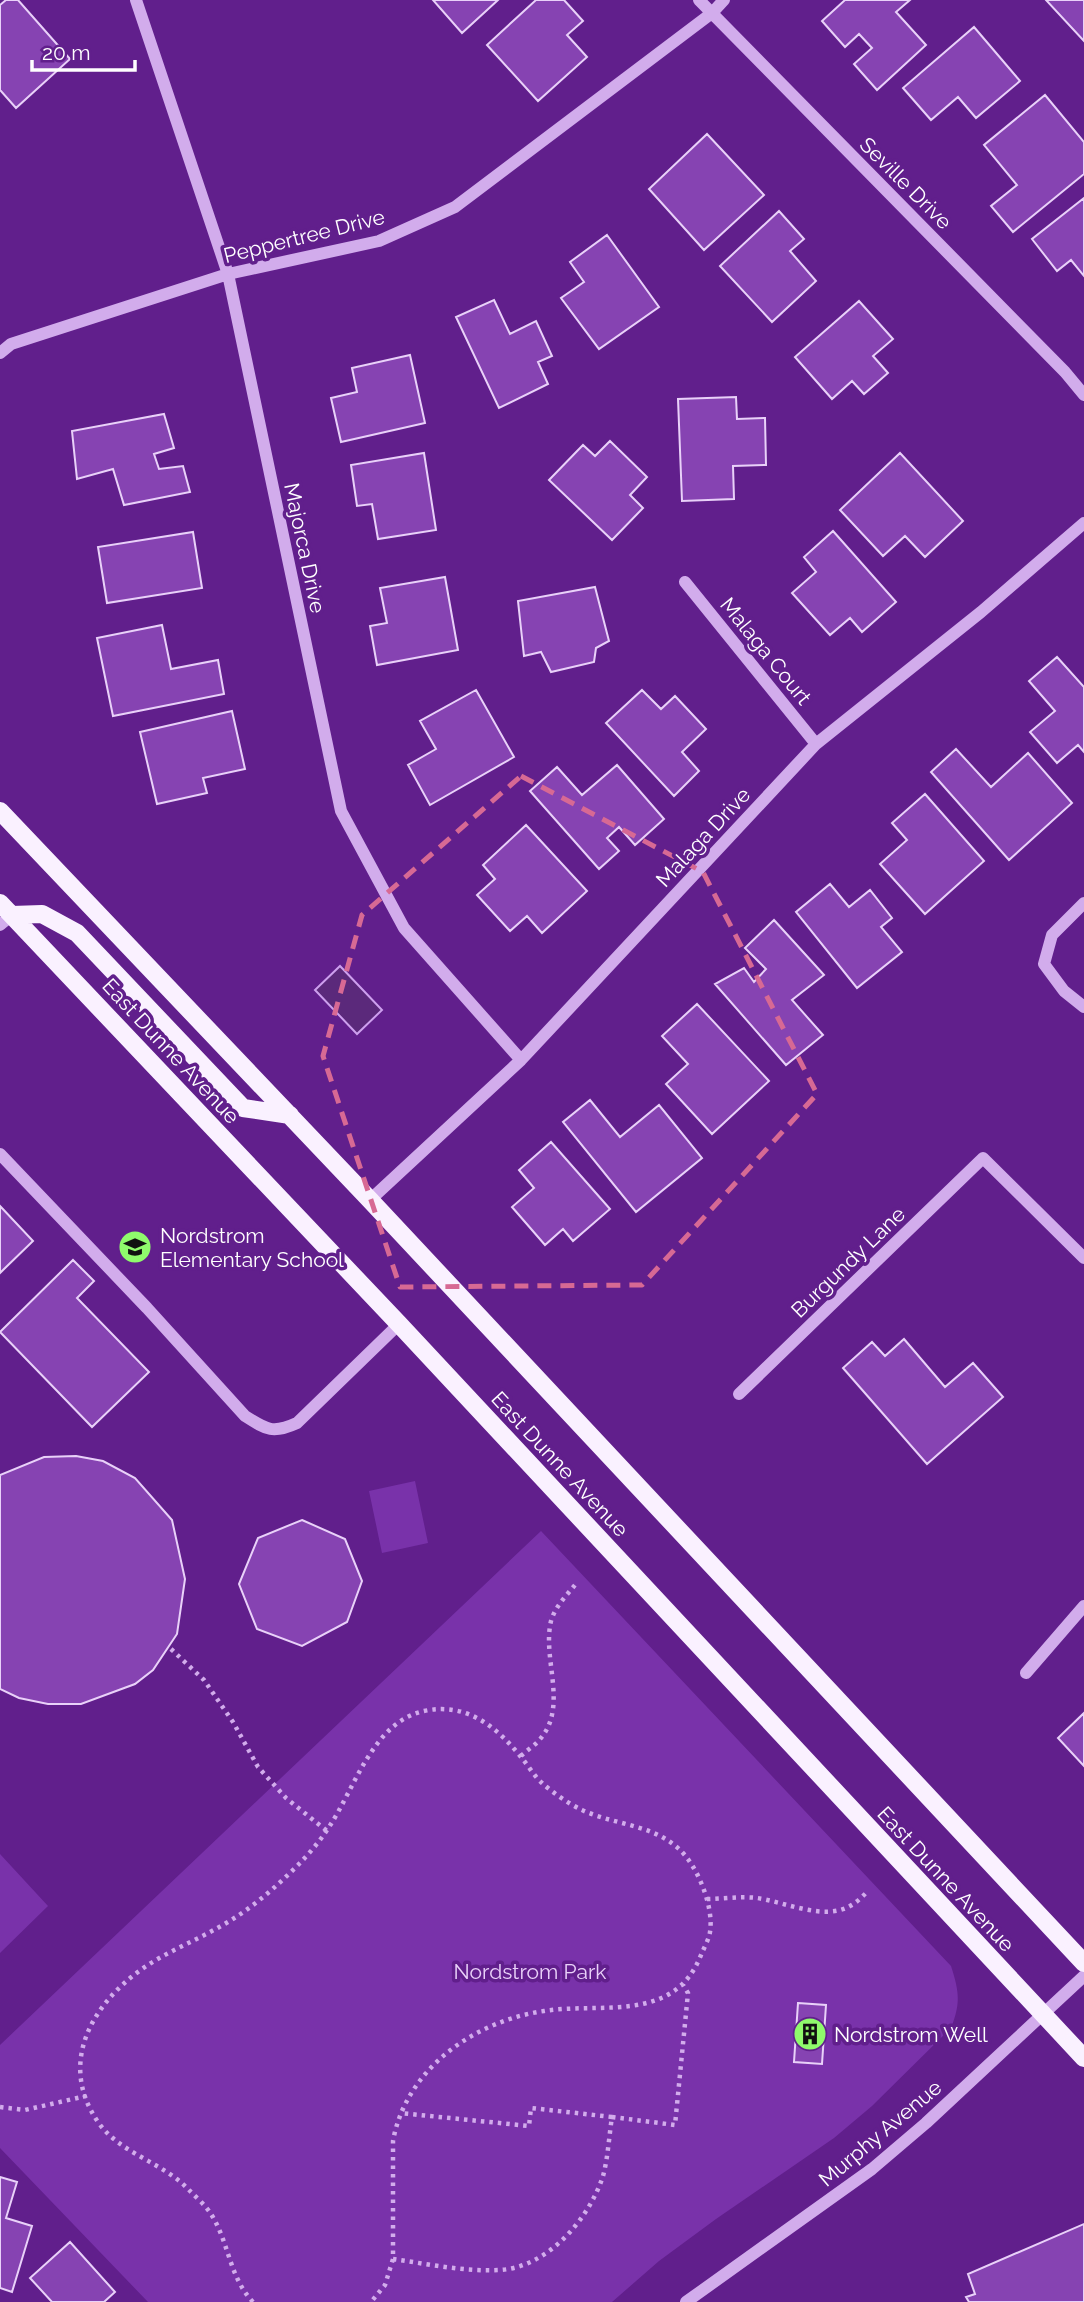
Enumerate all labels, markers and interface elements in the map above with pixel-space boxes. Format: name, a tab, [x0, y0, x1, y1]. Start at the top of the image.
scale bar	[32, 28, 135, 72]
text: 20 m	[42, 40, 90, 65]
street label: Seville Drive	[855, 132, 957, 234]
street label: Peppertree Drive	[221, 204, 387, 268]
street label: Majorca Drive	[279, 481, 331, 615]
street label: Malaga Court	[715, 592, 817, 710]
street label: Malaga Drive	[651, 782, 755, 892]
street label: East Dunne Avenue	[97, 973, 245, 1129]
street label: Burgundy Lane	[786, 1201, 910, 1323]
place label: Nordstrom Elementary School	[160, 1223, 344, 1272]
school or university icon: Nordstrom Elementary School	[116, 1228, 154, 1266]
street label: East Dunne Avenue	[486, 1386, 634, 1542]
street label: East Dunne Avenue	[872, 1801, 1020, 1957]
park label: Nordstrom Park	[454, 1959, 606, 1984]
building icon: Nordstrom Well	[791, 2015, 829, 2053]
place label: Nordstrom Well	[834, 2022, 988, 2047]
street label: Murphy Avenue	[814, 2074, 946, 2192]

